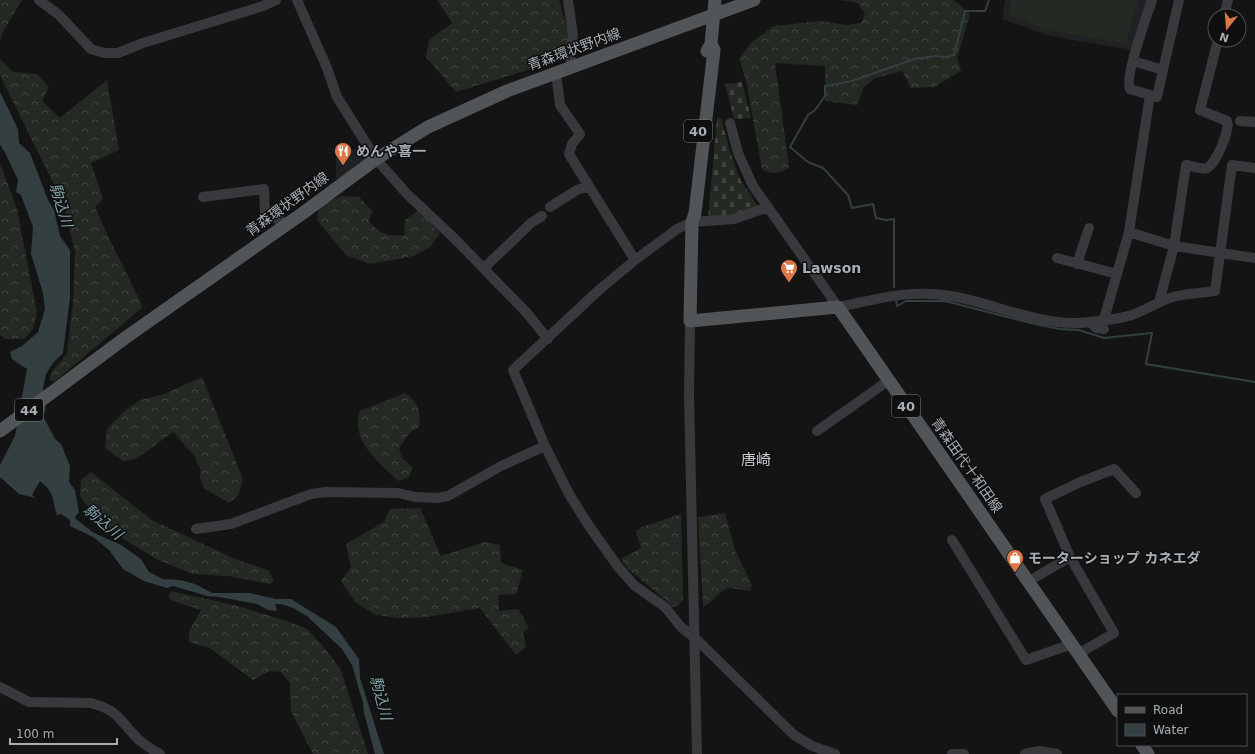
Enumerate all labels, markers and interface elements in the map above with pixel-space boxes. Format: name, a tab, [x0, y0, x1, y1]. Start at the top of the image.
north arrow	[1207, 8, 1247, 48]
street label: 青森環状野内線	[525, 25, 623, 73]
text: N	[1218, 30, 1231, 45]
road number: 40	[684, 120, 712, 142]
restaurant icon: めんや喜一	[333, 141, 353, 166]
place label: めんや喜一	[356, 143, 426, 159]
street label: 青森環状野内線	[243, 169, 331, 239]
water label: 駒込川	[46, 181, 77, 231]
supermarket icon: Lawson	[779, 258, 799, 283]
place label: Lawson	[802, 260, 861, 276]
road number: 40	[892, 395, 920, 417]
road number: 44	[15, 399, 43, 421]
street label: 青森田代十和田線	[928, 415, 1006, 515]
district label: 唐崎	[741, 451, 771, 469]
water label: 駒込川	[80, 501, 128, 545]
shop icon: モーターショップ カネエダ	[1005, 548, 1025, 573]
place label: モーターショップ カネエダ	[1028, 550, 1201, 566]
water label: 駒込川	[366, 674, 396, 724]
legend	[1117, 694, 1247, 746]
text: Road	[1153, 703, 1183, 717]
scale bar	[10, 720, 117, 746]
text: Water	[1153, 723, 1189, 737]
text: 100 m	[16, 727, 54, 741]

